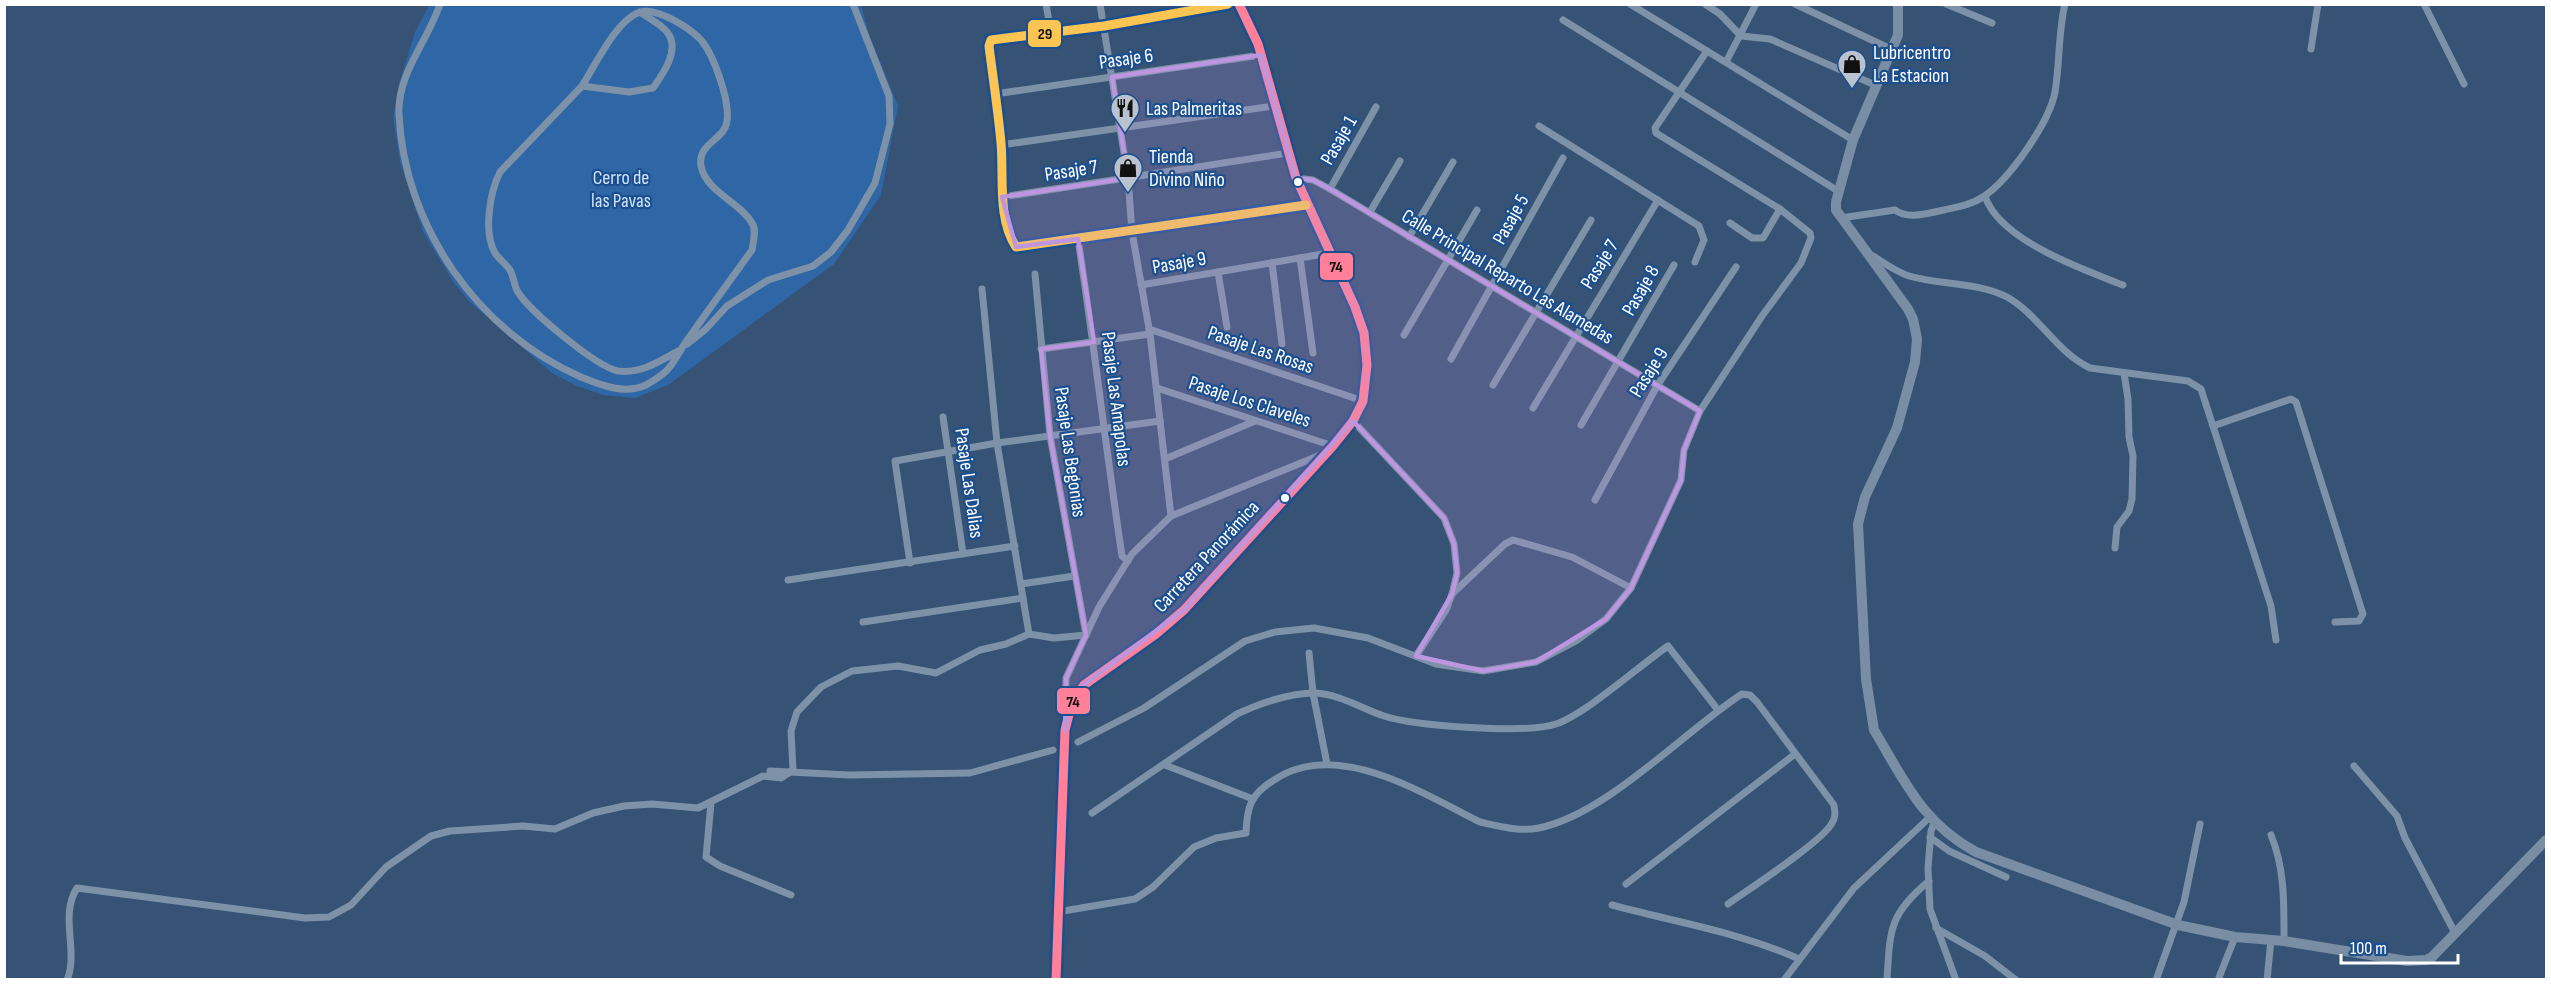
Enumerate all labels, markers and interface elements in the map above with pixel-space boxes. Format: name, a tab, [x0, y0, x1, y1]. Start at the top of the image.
line badge: 29	[1027, 19, 1062, 48]
text: 29	[1038, 25, 1052, 44]
place label: Lubricentro La Estacion	[1873, 41, 1951, 88]
street label: Pasaje 6	[1098, 43, 1155, 75]
shop icon: Lubricentro La Estacion	[1836, 48, 1868, 90]
restaurant icon: Las Palmeritas	[1109, 92, 1141, 134]
place label: Las Palmeritas	[1146, 97, 1242, 121]
street label: Pasaje 1	[1315, 112, 1362, 169]
place label: Tienda Divino Niño	[1149, 145, 1225, 192]
shop icon: Tienda Divino Niño	[1112, 152, 1144, 194]
street label: Pasaje 7	[1043, 155, 1099, 187]
park label: Cerro de las Pavas	[591, 166, 651, 213]
unlabelled marker	[1292, 176, 1304, 188]
street label: Pasaje 5	[1487, 190, 1534, 249]
street label: Calle Principal Reparto Las Alamedas	[1397, 204, 1618, 350]
street label: Pasaje 7	[1576, 235, 1624, 294]
street label: Pasaje 9	[1150, 246, 1208, 280]
line badge: 74	[1319, 252, 1354, 281]
text: 74	[1329, 258, 1343, 277]
street label: Pasaje 8	[1617, 261, 1665, 320]
street label: Pasaje Las Rosas	[1205, 321, 1317, 379]
street label: Pasaje Las Amapolas	[1096, 330, 1136, 468]
street label: Pasaje 9	[1624, 343, 1673, 402]
street label: Pasaje Los Claveles	[1186, 371, 1314, 433]
street label: Pasaje Las Begonias	[1049, 385, 1091, 519]
street label: Pasaje Las Dalias	[949, 426, 989, 540]
unlabelled marker	[1279, 492, 1291, 504]
street label: Carretera Panorámica	[1149, 496, 1265, 618]
line badge: 74	[1056, 687, 1091, 715]
text: 74	[1066, 693, 1080, 712]
scale bar	[2341, 927, 2458, 965]
text: 100 m	[2350, 938, 2387, 959]

